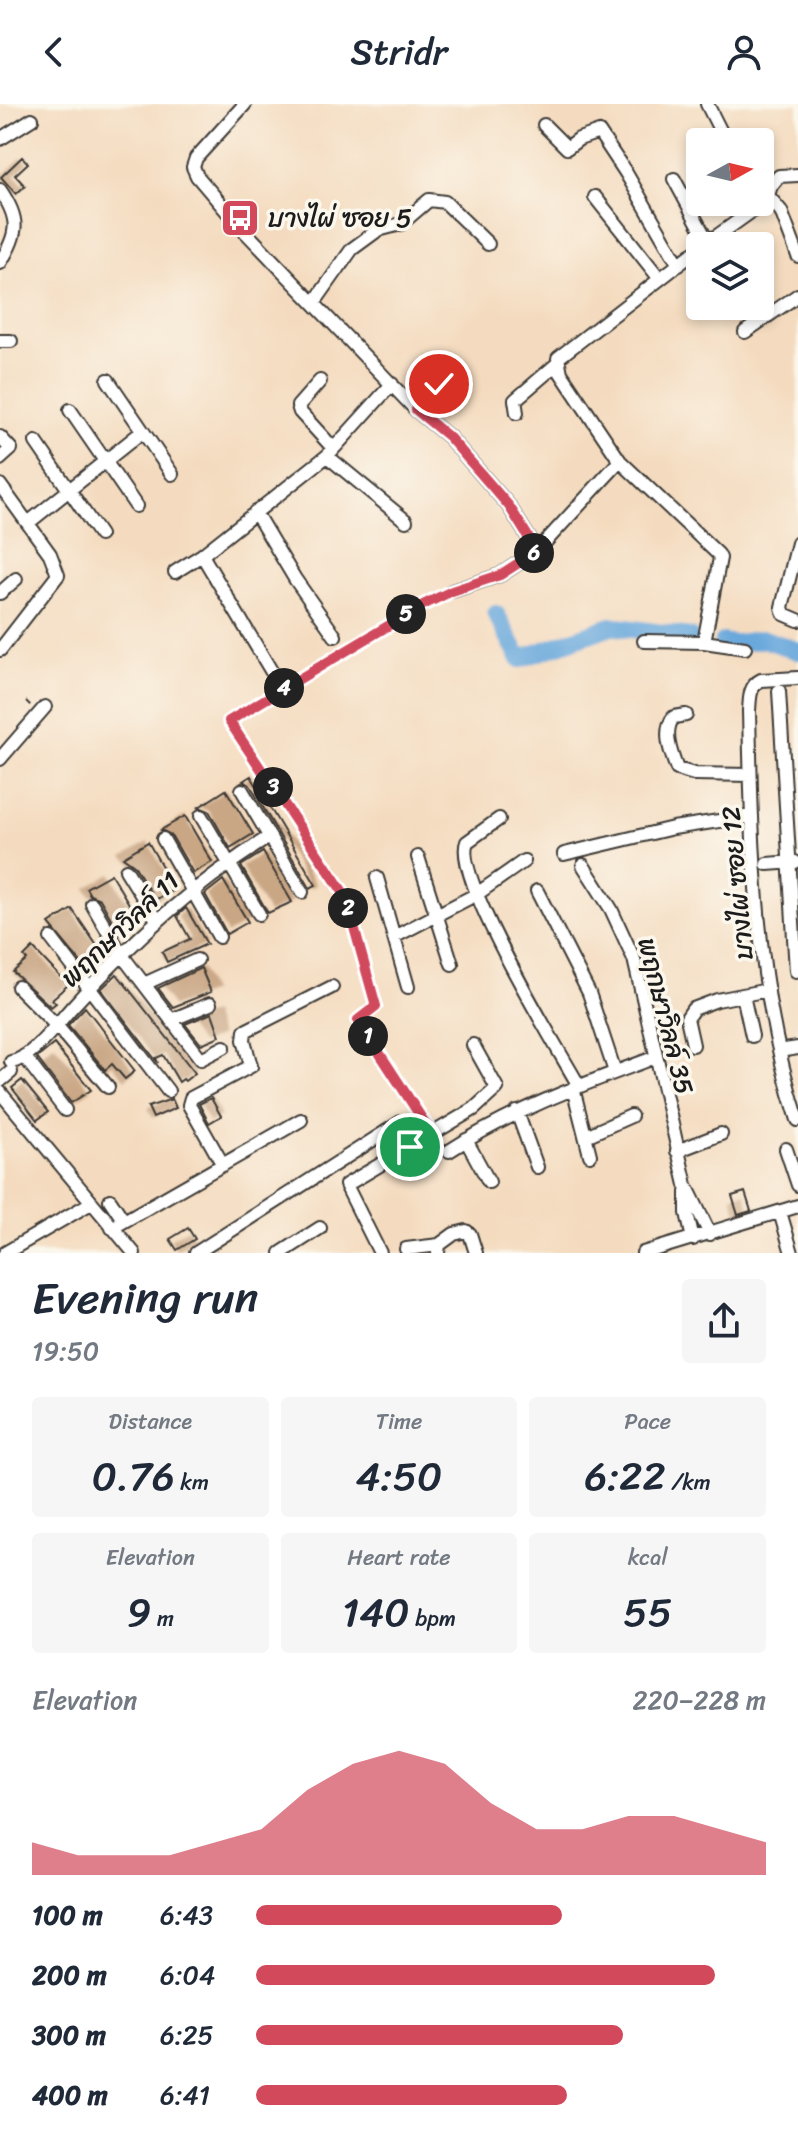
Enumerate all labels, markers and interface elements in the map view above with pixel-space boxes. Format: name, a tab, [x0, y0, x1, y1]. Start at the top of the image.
text: Stridr	[351, 20, 447, 84]
icon: back	[32, 30, 76, 74]
icon: person	[722, 30, 766, 74]
north arrow	[686, 128, 774, 216]
map controls	[686, 128, 774, 320]
place label: บางไผ่ ซอย 5	[268, 195, 412, 241]
bus stop icon: บางไผ่ ซอย 5	[219, 197, 261, 239]
button: layers	[686, 232, 774, 320]
pin	[405, 350, 473, 418]
icon: check	[417, 362, 461, 406]
pin: 6	[514, 533, 554, 573]
text: 6	[528, 533, 540, 572]
pin: 5	[386, 594, 426, 634]
text: 5	[399, 594, 413, 633]
pin: 4	[264, 668, 304, 708]
text: 4	[277, 668, 291, 707]
pin: 3	[253, 767, 293, 807]
text: 3	[267, 767, 279, 806]
street label: บางไผ่ ซอย 12	[707, 804, 767, 962]
street label: พฤกษาวิลล์ 11	[49, 860, 191, 998]
pin: 2	[328, 888, 368, 928]
text: 2	[342, 888, 354, 927]
street label: พฤกษาวิลล์ 35	[624, 933, 708, 1099]
pin: 1	[348, 1016, 388, 1056]
text: 1	[363, 1016, 373, 1055]
pin	[376, 1113, 444, 1181]
icon: arrive	[388, 1125, 432, 1169]
text: Evening run	[32, 1259, 258, 1337]
button: share	[682, 1279, 766, 1363]
text: 19:50	[32, 1328, 99, 1374]
text: Distance	[109, 1402, 192, 1441]
text: Time	[376, 1402, 422, 1441]
text: Pace	[624, 1402, 671, 1441]
text: 0.76	[92, 1441, 175, 1512]
text: 4:50	[356, 1441, 442, 1512]
text: 6:22	[585, 1441, 666, 1512]
text: km	[175, 1463, 209, 1502]
text: /km	[666, 1463, 711, 1502]
text: Elevation	[106, 1538, 195, 1577]
text: Heart rate	[347, 1538, 451, 1577]
text: kcal	[628, 1538, 668, 1577]
text: 9	[127, 1577, 151, 1648]
text: 140	[342, 1577, 410, 1648]
text: 55	[623, 1577, 672, 1648]
text: m	[151, 1599, 174, 1638]
text: bpm	[410, 1599, 456, 1638]
text: Elevation	[32, 1677, 137, 1723]
text: 220–228 m	[632, 1677, 766, 1723]
text: 100 m	[32, 1892, 103, 1938]
text: 6:43	[160, 1892, 213, 1938]
text: 200 m	[32, 1952, 107, 1998]
text: 6:04	[160, 1952, 215, 1998]
text: 300 m	[32, 2012, 106, 2058]
text: 6:25	[160, 2012, 214, 2058]
text: 400 m	[32, 2072, 108, 2118]
text: 6:41	[160, 2072, 210, 2118]

